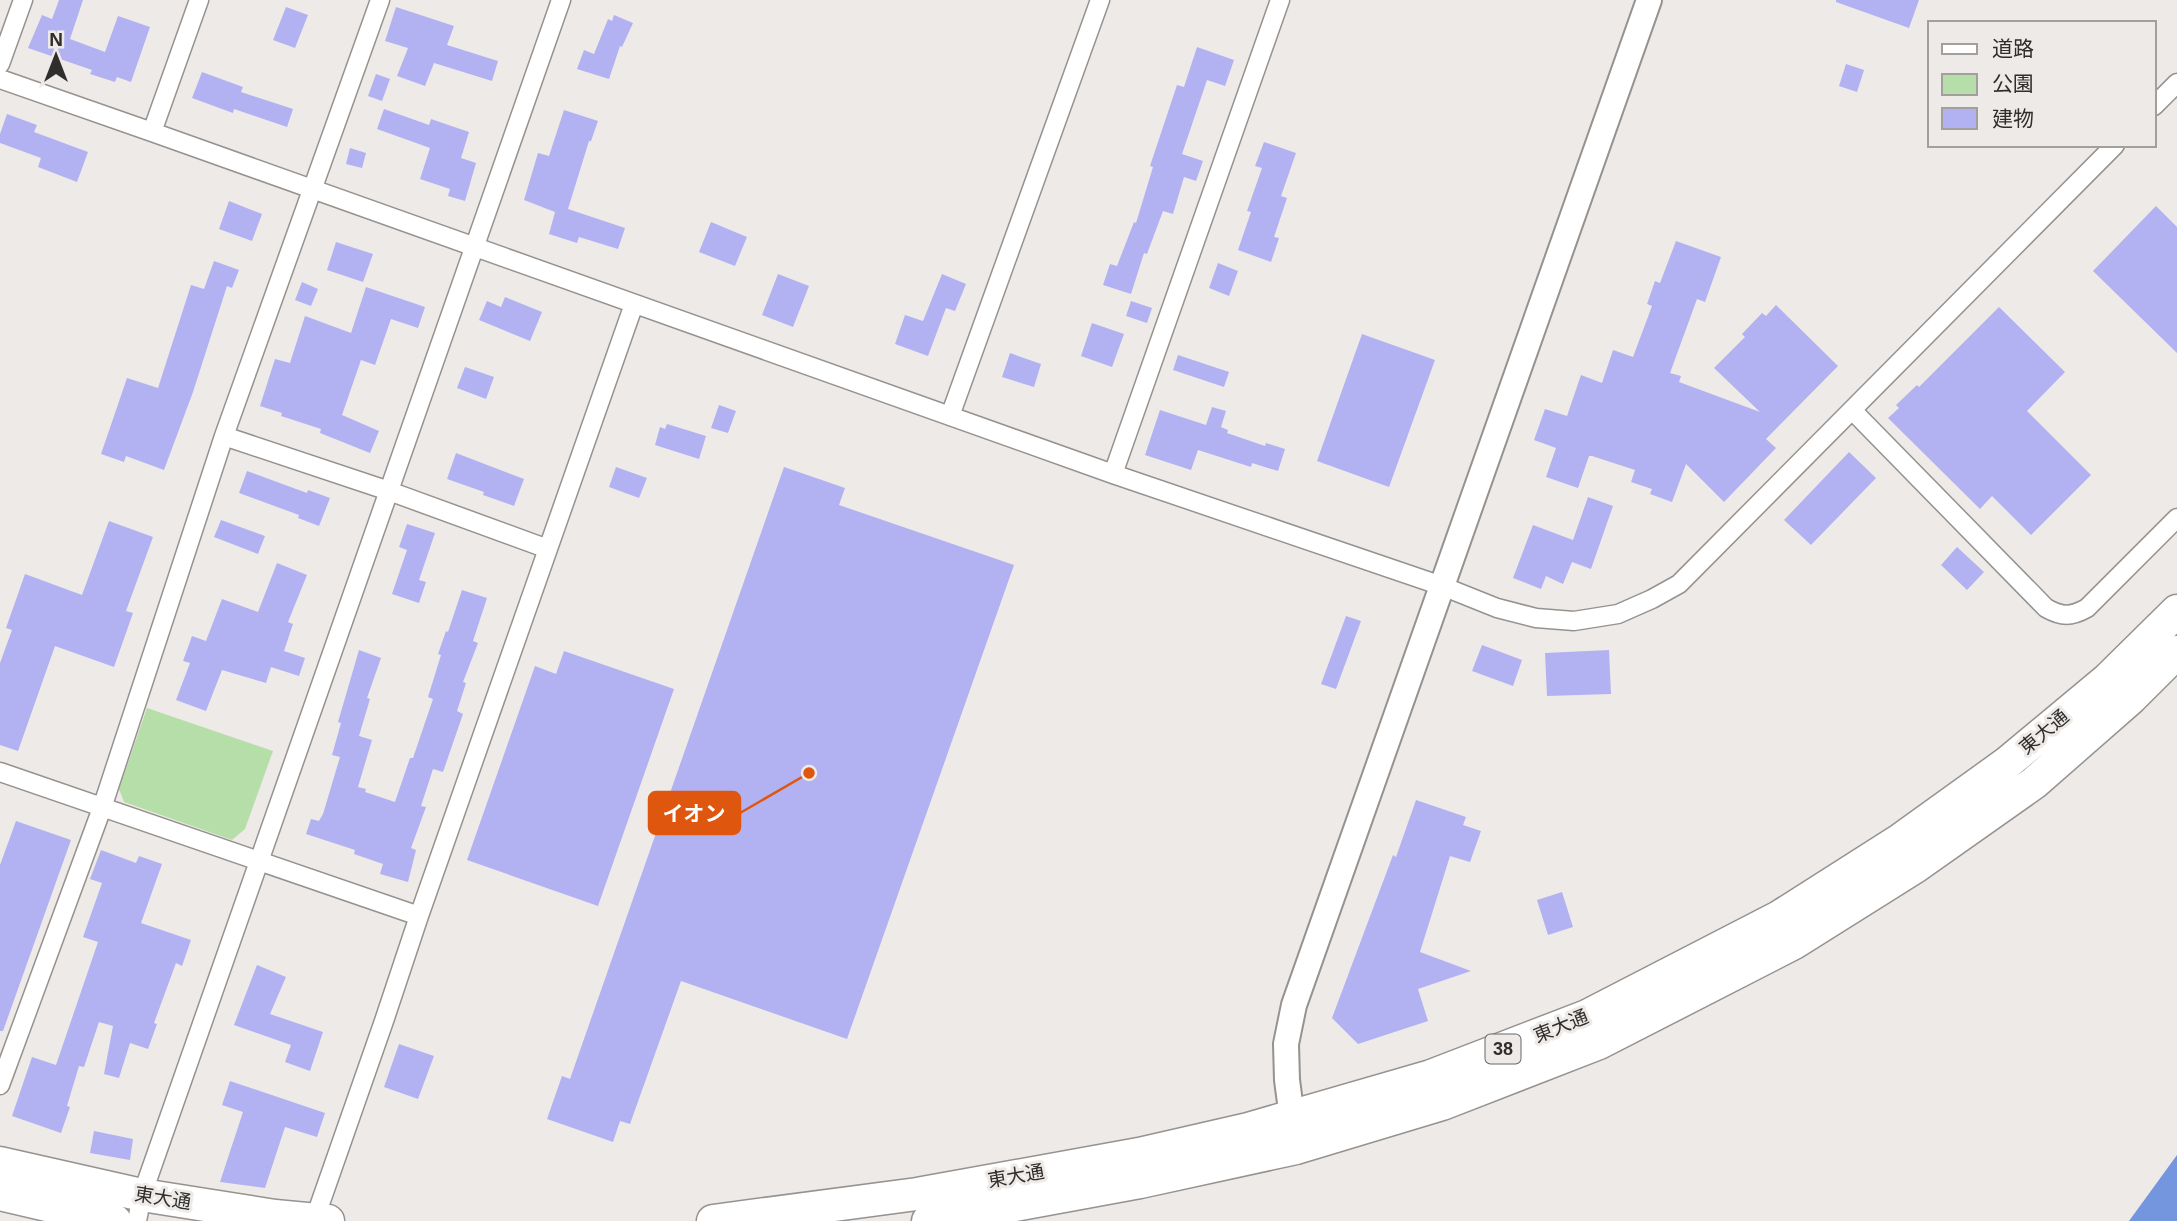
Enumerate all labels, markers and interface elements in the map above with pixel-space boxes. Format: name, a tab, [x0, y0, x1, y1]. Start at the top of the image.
north arrow	[21, 21, 91, 91]
legend	[1928, 21, 2156, 147]
text: N	[49, 29, 63, 50]
text: 道路	[1992, 37, 2034, 60]
text: 公園	[1992, 72, 2034, 95]
text: 建物	[1992, 107, 2034, 130]
street label: 東大通	[2015, 706, 2073, 758]
callout: イオン	[649, 792, 740, 834]
text: イオン	[663, 802, 726, 825]
street label: 東大通	[1531, 1006, 1591, 1046]
road number: 38	[1486, 1034, 1520, 1064]
street label: 東大通	[986, 1161, 1046, 1191]
street label: 東大通	[133, 1183, 193, 1213]

